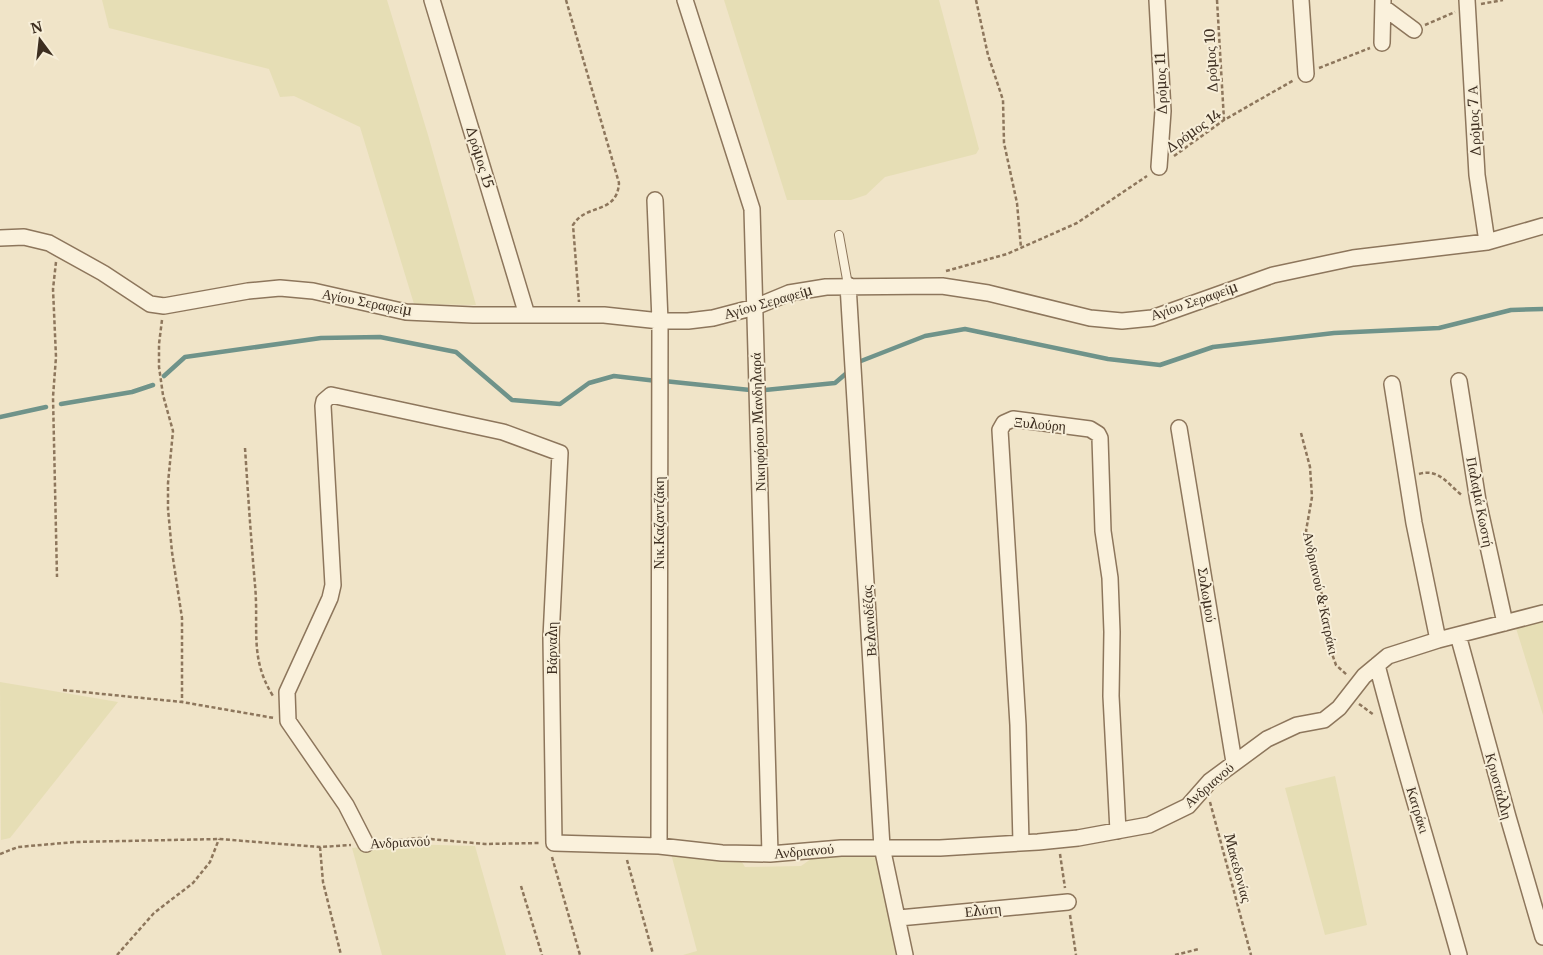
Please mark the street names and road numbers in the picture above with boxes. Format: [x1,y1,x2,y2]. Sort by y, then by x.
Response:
street label: Δρόμος 10 [1200,28,1222,94]
street label: Δρόμος 11 [1151,52,1171,116]
street label: Δρόμος 7 Α [1463,84,1485,157]
street label: Δρόμος 14 [1161,105,1225,157]
street label: Δρόμος 15 [462,123,498,191]
street label: Αγίου Σεραφείμ [1148,278,1240,324]
street label: Αγίου Σεραφείμ [722,281,815,323]
street label: Αγίου Σεραφείμ [321,284,414,320]
street label: Νικηφόρου Μανδηλαρά [747,352,769,492]
street label: Ξυλούρη [1013,413,1067,435]
street label: Παλαμά Κωστή [1462,455,1498,549]
street label: Νικ.Καζαντζάκη [650,476,668,570]
street label: Ανδριανού & Κατράκι [1299,530,1343,656]
street label: Σολωμού [1194,566,1220,624]
street label: Βελανιδέζας [857,584,880,657]
street label: Βάρναλη [543,622,561,674]
street label: Κρυστάλλη [1481,751,1517,821]
street label: Ανδριανού [1180,758,1238,812]
street label: Κατράκι [1402,785,1434,836]
street label: Ανδριανού [369,831,431,853]
street label: Μακεδονίας [1220,832,1256,905]
street label: Ανδριανού [773,839,835,863]
street label: Ελύτη [964,899,1002,921]

